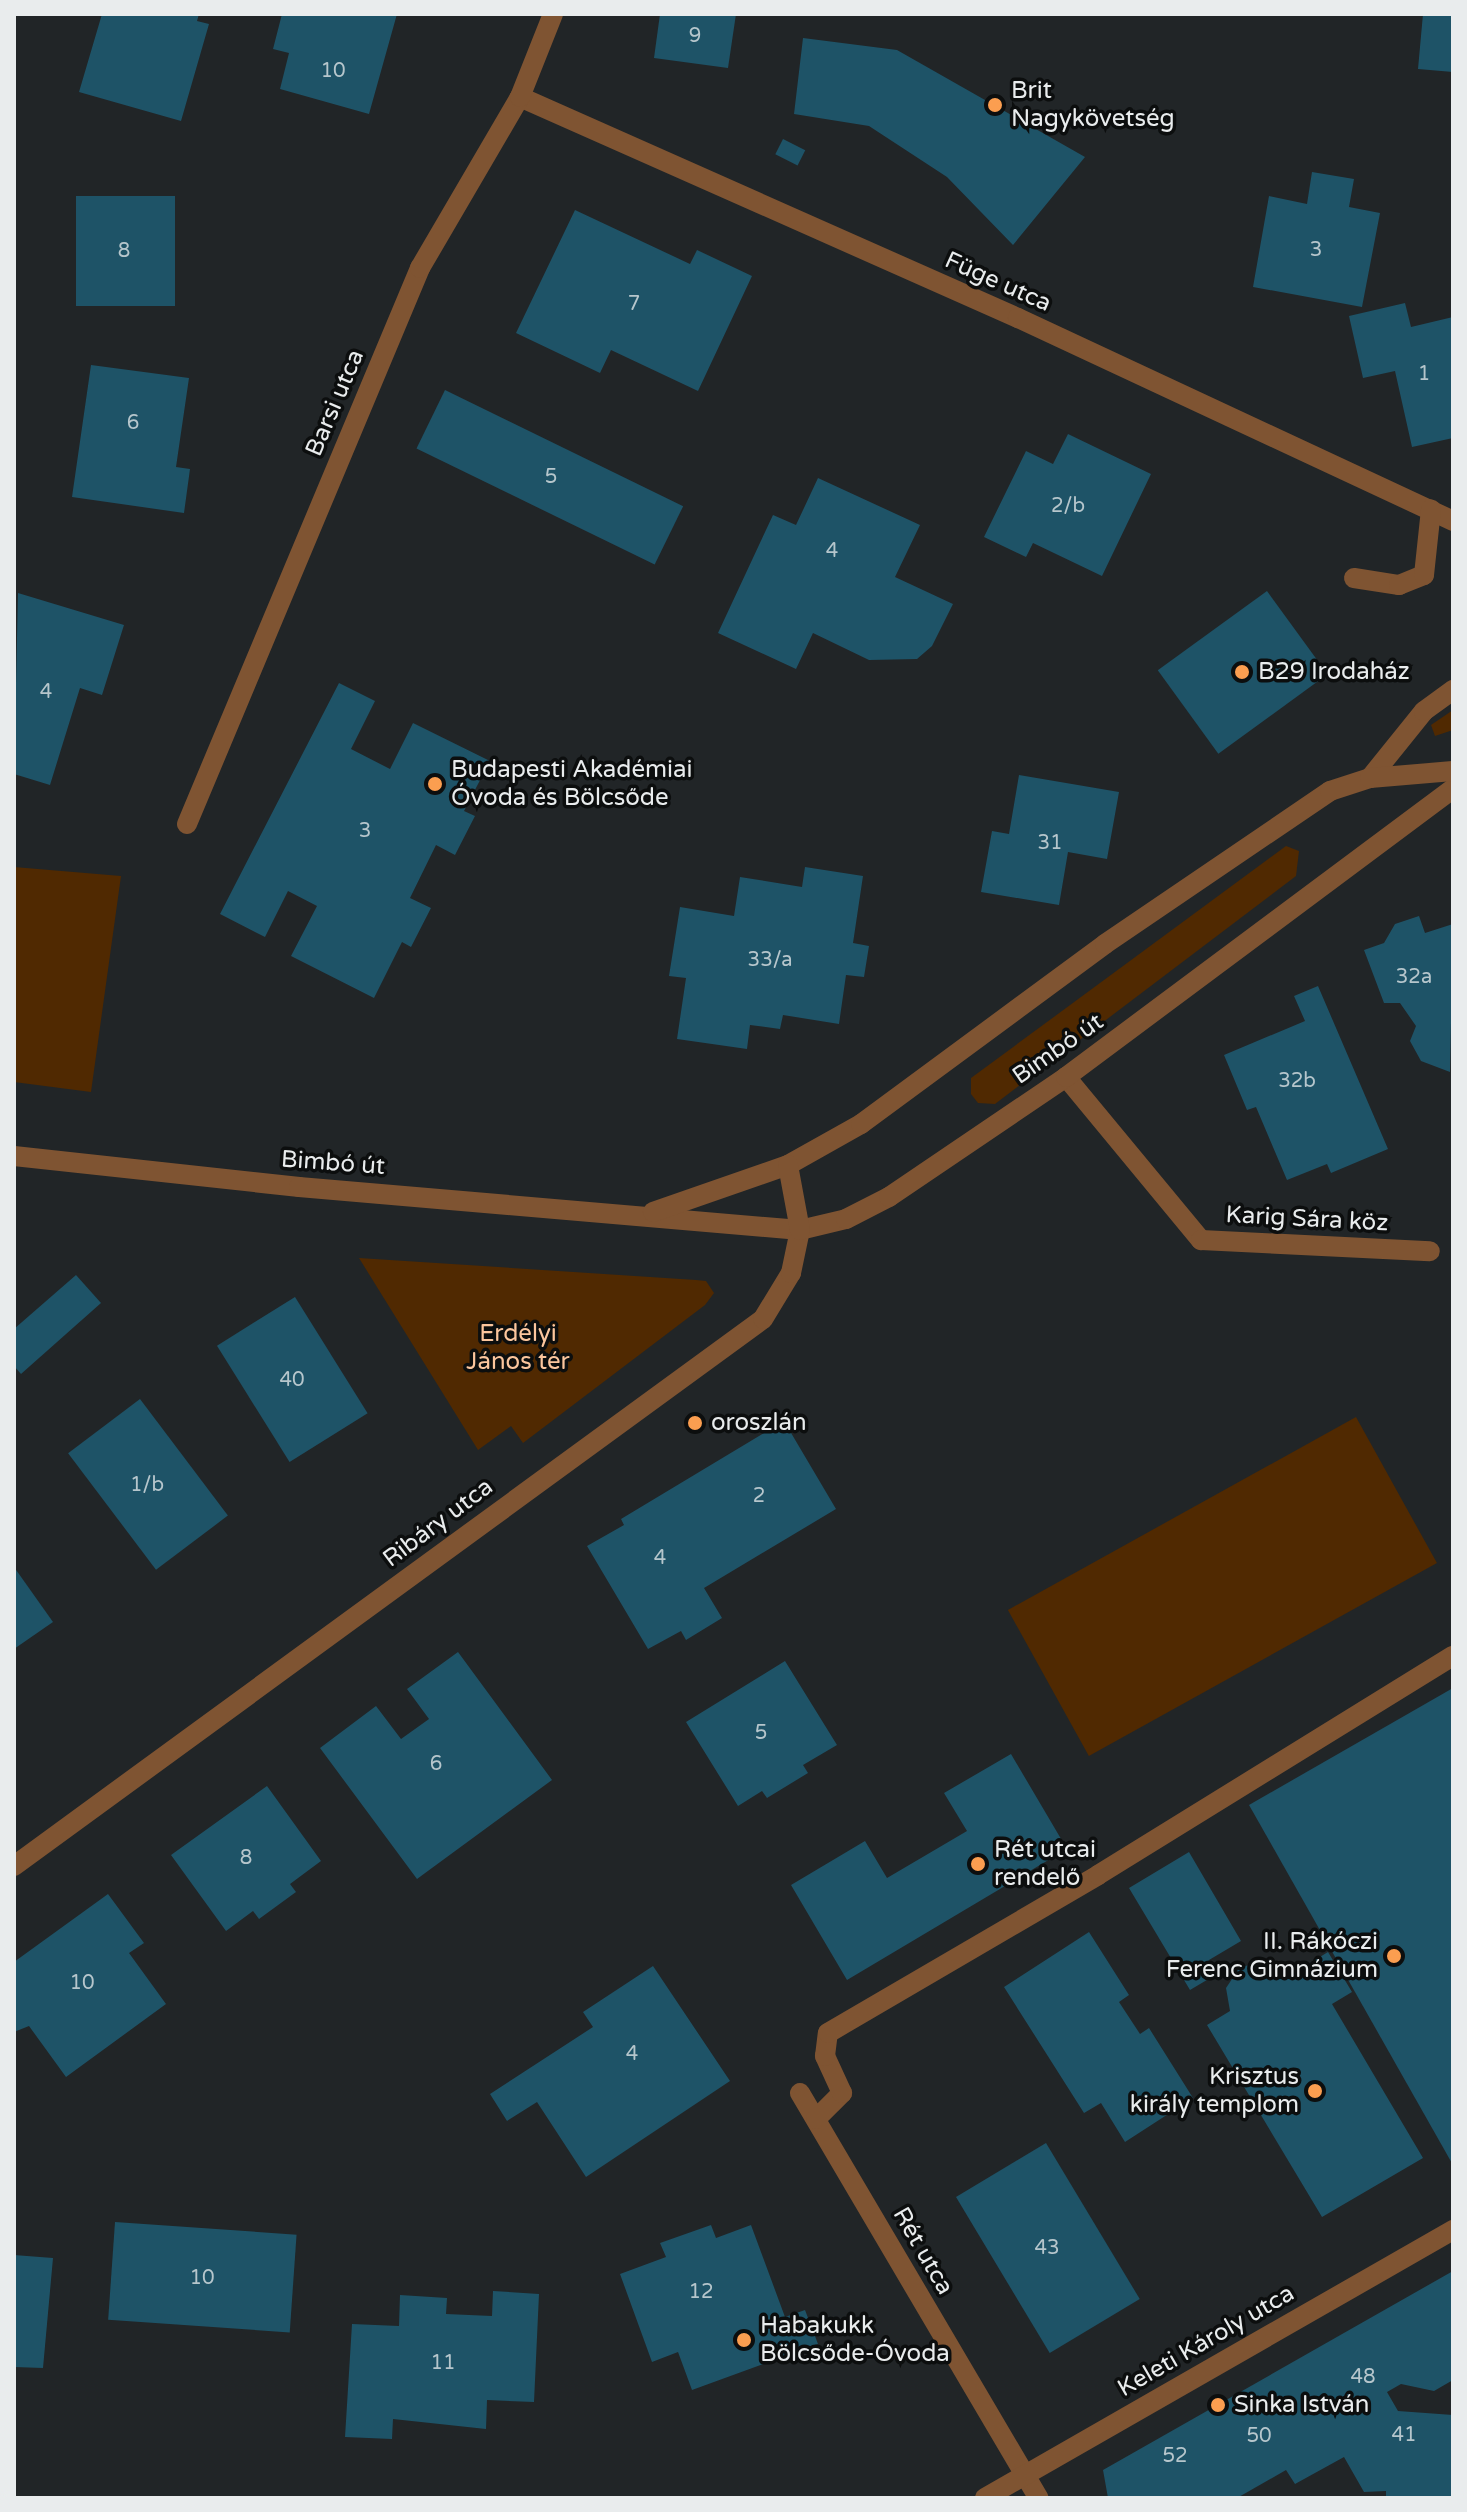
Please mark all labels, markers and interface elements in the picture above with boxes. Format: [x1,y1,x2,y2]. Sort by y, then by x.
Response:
house number: 9 [689,24,701,48]
house number: 10 [320,59,346,83]
place label: Brit Nagykövetség [1011,77,1175,133]
marker: Brit Nagykövetség [986,96,1004,114]
house number: 3 [1310,238,1322,262]
house number: 8 [118,239,130,263]
street label: Füge utca [940,246,1056,318]
house number: 7 [628,292,640,316]
street label: Barsi utca [300,345,370,461]
house number: 1 [1418,362,1430,386]
house number: 6 [127,411,139,435]
house number: 5 [545,465,557,489]
house number: 2/b [1051,494,1085,518]
house number: 4 [826,539,838,563]
place label: B29 Irodaház [1258,658,1410,686]
marker: B29 Irodaház [1233,663,1251,681]
house number: 4 [40,680,52,704]
place label: Budapesti Akadémiai Óvoda és Bölcsőde [451,756,693,812]
marker: Budapesti Akadémiai Óvoda és Bölcsőde [426,775,444,793]
house number: 3 [359,819,371,843]
house number: 31 [1037,831,1063,855]
house number: 33/a [748,948,792,972]
house number: 32a [1396,965,1432,989]
street label: Bimbó út [1007,1007,1109,1091]
house number: 32b [1278,1069,1316,1093]
street label: Bimbó út [280,1145,386,1181]
street label: Karig Sára köz [1225,1200,1389,1238]
park label: Erdélyi János tér [466,1320,570,1376]
house number: 40 [279,1368,305,1392]
place label: oroszlán [711,1409,807,1437]
marker: oroszlán [686,1414,704,1432]
street label: Ribáry utca [377,1472,499,1574]
house number: 1/b [130,1473,164,1497]
house number: 2 [753,1484,765,1508]
house number: 4 [654,1546,666,1570]
house number: 5 [755,1721,767,1745]
house number: 6 [430,1752,442,1776]
place label: Rét utcai rendelő [994,1836,1096,1892]
house number: 8 [240,1846,252,1870]
marker: Rét utcai rendelő [969,1855,987,1873]
place label: II. Rákóczi Ferenc Gimnázium [1166,1928,1378,1984]
marker: II. Rákóczi Ferenc Gimnázium [1385,1947,1403,1965]
house number: 10 [69,1971,95,1995]
house number: 4 [626,2042,638,2066]
place label: Krisztus király templom [1130,2063,1299,2119]
marker: Krisztus király templom [1306,2082,1324,2100]
street label: Rét utca [887,2202,959,2300]
house number: 43 [1034,2236,1060,2260]
house number: 10 [189,2266,215,2290]
street label: Keleti Károly utca [1113,2279,1299,2403]
house number: 12 [688,2280,714,2304]
place label: Habakukk Bölcsőde-Óvoda [760,2312,950,2368]
marker: Habakukk Bölcsőde-Óvoda [735,2331,753,2349]
house number: 11 [430,2351,456,2375]
house number: 48 [1350,2365,1376,2389]
place label: Sinka István [1234,2391,1369,2419]
marker: Sinka István [1209,2396,1227,2414]
house number: 41 [1391,2423,1417,2447]
house number: 50 [1246,2424,1272,2448]
house number: 52 [1162,2444,1188,2468]

